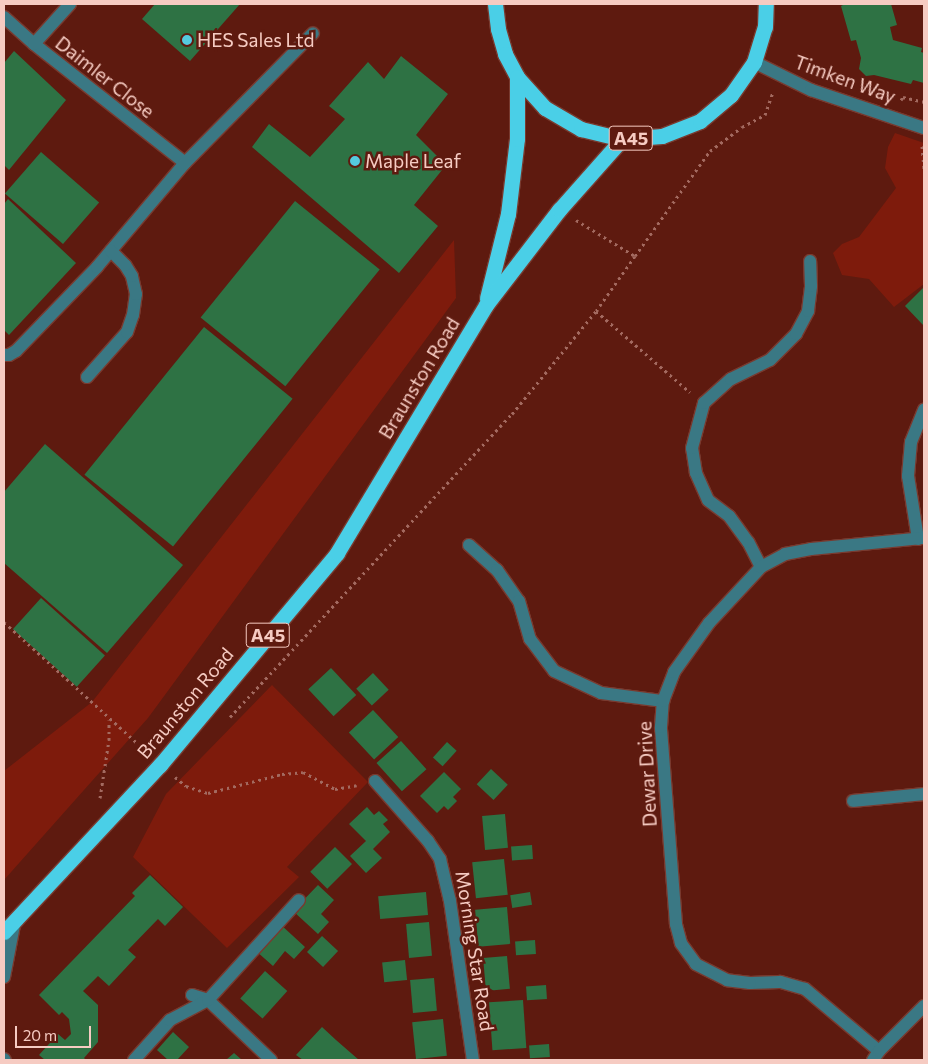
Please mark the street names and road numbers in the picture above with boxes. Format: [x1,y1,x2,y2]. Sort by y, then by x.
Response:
street label: Daimler Close [51,31,159,123]
street label: Timken Way [791,50,899,108]
road number: A45 [608,122,654,154]
street label: Braunston Road [374,313,464,443]
road number: A45 [246,620,290,650]
street label: Braunston Road [132,643,238,763]
street label: Dewar Drive [633,721,661,827]
street label: Morning Star Road [451,869,499,1033]

